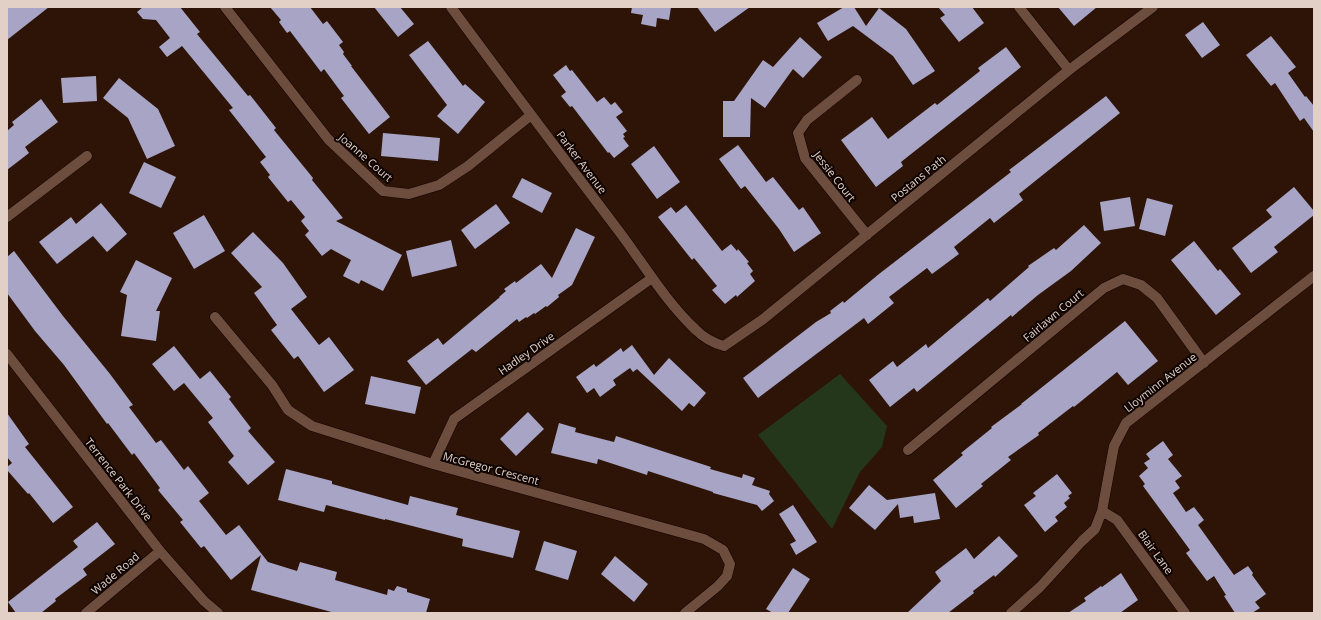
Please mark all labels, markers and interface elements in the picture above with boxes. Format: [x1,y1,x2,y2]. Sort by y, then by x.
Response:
street label: Parker Avenue [553,128,611,196]
street label: Joanne Court [335,129,396,185]
street label: Jessie Court [810,147,859,204]
street label: Postans Path [887,151,949,205]
street label: Fairlawn Court [1020,285,1087,345]
street label: Hadley Drive [495,328,557,378]
street label: Lloyminn Avenue [1121,349,1199,415]
street label: Terrence Park Drive [82,434,156,524]
street label: McGregor Crescent [441,448,541,488]
street label: Blair Lane [1135,527,1177,577]
street label: Wade Road [88,549,142,597]

